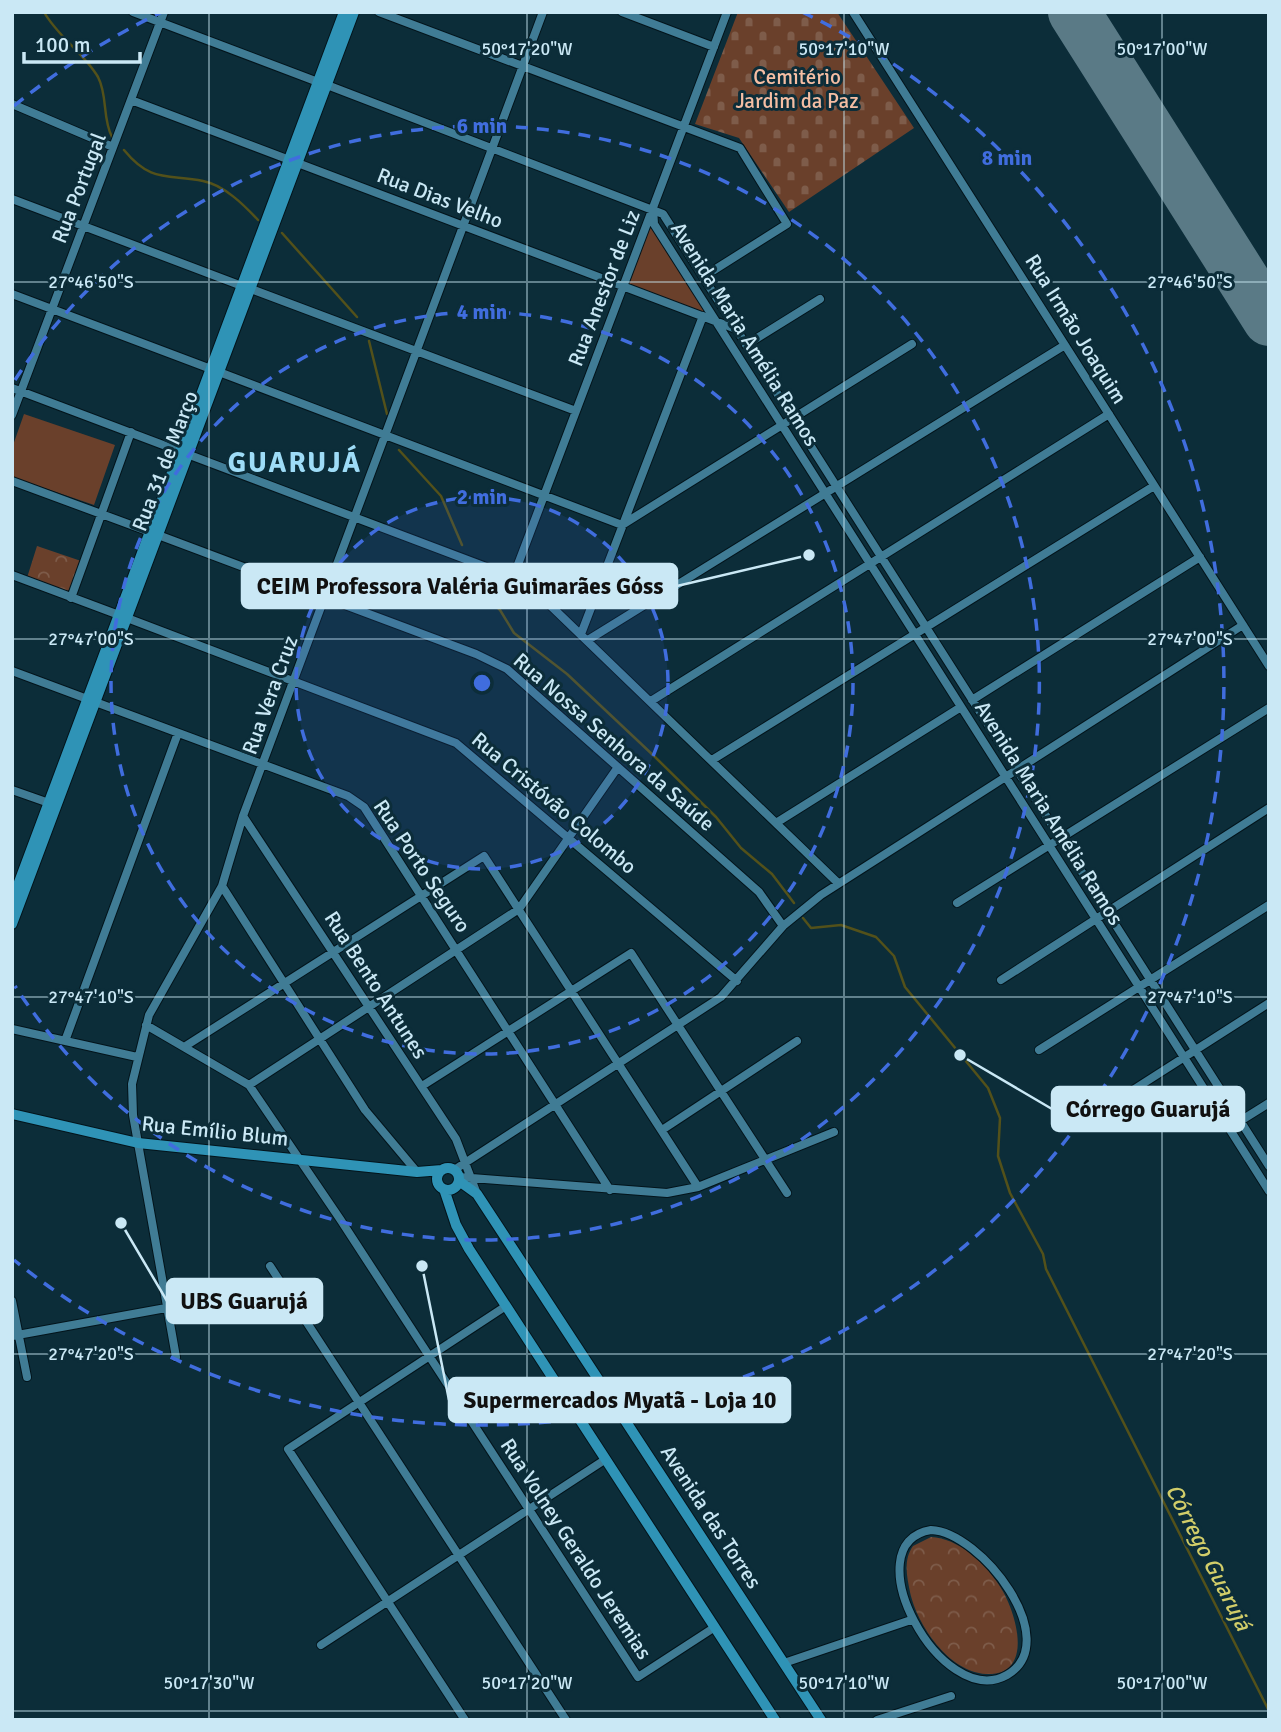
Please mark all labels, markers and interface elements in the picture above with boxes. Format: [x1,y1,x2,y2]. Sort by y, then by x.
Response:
scale bar [24,21,140,65]
text: 100 m [35,32,90,58]
text: 50°17'20"W [482,38,572,60]
text: 50°17'10"W [799,38,889,60]
text: 50°17'00"W [1117,38,1207,60]
park label: Cemitério Jardim da Paz [735,64,859,114]
text: 6 min [457,113,507,139]
street label: Rua Portugal [46,129,112,247]
text: 8 min [982,145,1032,171]
street label: Rua Dias Velho [373,162,507,234]
street label: Rua Anestor de Liz [562,206,646,370]
street label: Avenida Maria Amélia Ramos [665,217,825,451]
street label: Rua Irmão Joaquim [1020,249,1132,409]
text: 27°46'50"S [48,271,134,293]
text: 27°46'50"S [1147,271,1233,293]
text: 4 min [457,299,507,325]
street label: Rua 31 de Março [126,387,204,535]
district label: GUARUJÁ [228,444,362,480]
text: 2 min [457,484,507,510]
callout: CEIM Professora Valéria Guimarães Góss [242,564,677,608]
text: CEIM Professora Valéria Guimarães Góss [257,572,663,601]
text: 27°47'00"S [48,628,134,650]
text: 27°47'00"S [1147,628,1233,650]
street label: Rua Vera Cruz [236,632,304,758]
street label: Rua Nossa Senhora da Saúde [508,647,720,837]
centre of rings [470,671,494,695]
street label: Avenida Maria Amélia Ramos [969,696,1129,930]
street label: Rua Cristóvão Colombo [466,726,642,880]
street label: Rua Porto Seguro [368,794,476,938]
street label: Rua Bento Antunes [319,906,433,1064]
text: 27°47'10"S [48,986,134,1008]
text: 27°47'10"S [1147,986,1233,1008]
callout: Córrego Guarujá [1052,1087,1244,1131]
text: Córrego Guarujá [1066,1095,1231,1124]
street label: Rua Emílio Blum [140,1110,290,1152]
callout: UBS Guarujá [167,1279,322,1323]
text: UBS Guarujá [180,1287,308,1316]
text: 27°47'20"S [48,1343,134,1365]
text: 27°47'20"S [1147,1343,1233,1365]
callout: Supermercados Myatã - Loja 10 [449,1378,790,1422]
text: Supermercados Myatã - Loja 10 [463,1386,777,1415]
street label: Rua Volney Geraldo Jeremias [495,1434,657,1664]
street label: Avenida das Torres [655,1440,767,1594]
water label: Córrego Guarujá [1159,1479,1259,1637]
text: 50°17'30"W [164,1672,254,1694]
text: 50°17'20"W [482,1672,572,1694]
text: 50°17'10"W [799,1672,889,1694]
text: 50°17'00"W [1117,1672,1207,1694]

